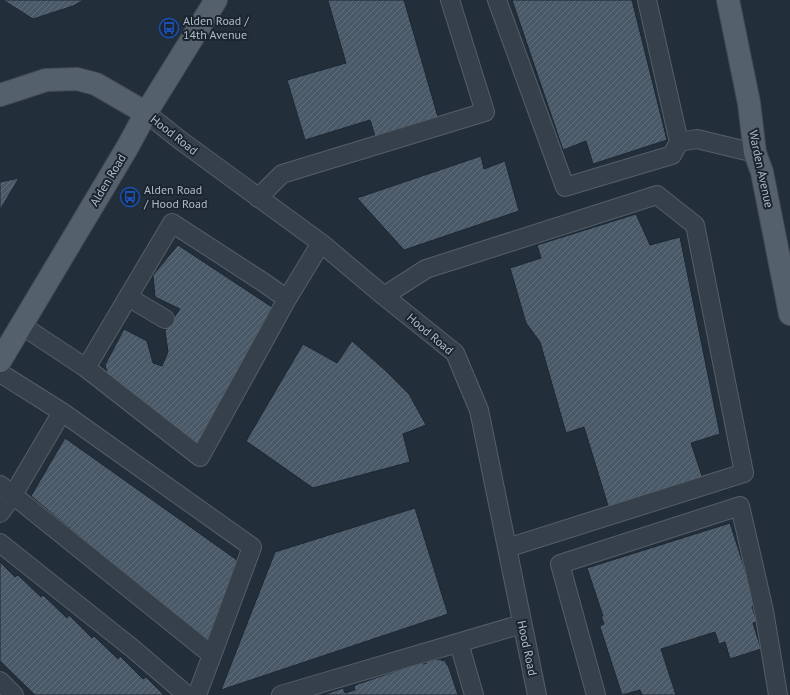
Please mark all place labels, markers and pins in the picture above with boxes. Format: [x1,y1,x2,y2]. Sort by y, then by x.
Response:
place label: Alden Road / 14th Avenue [183,13,249,42]
bus stop icon: Alden Road / 14th Avenue [158,17,180,39]
place label: Alden Road / Hood Road [143,182,207,211]
bus stop icon: Alden Road / Hood Road [119,186,141,208]

